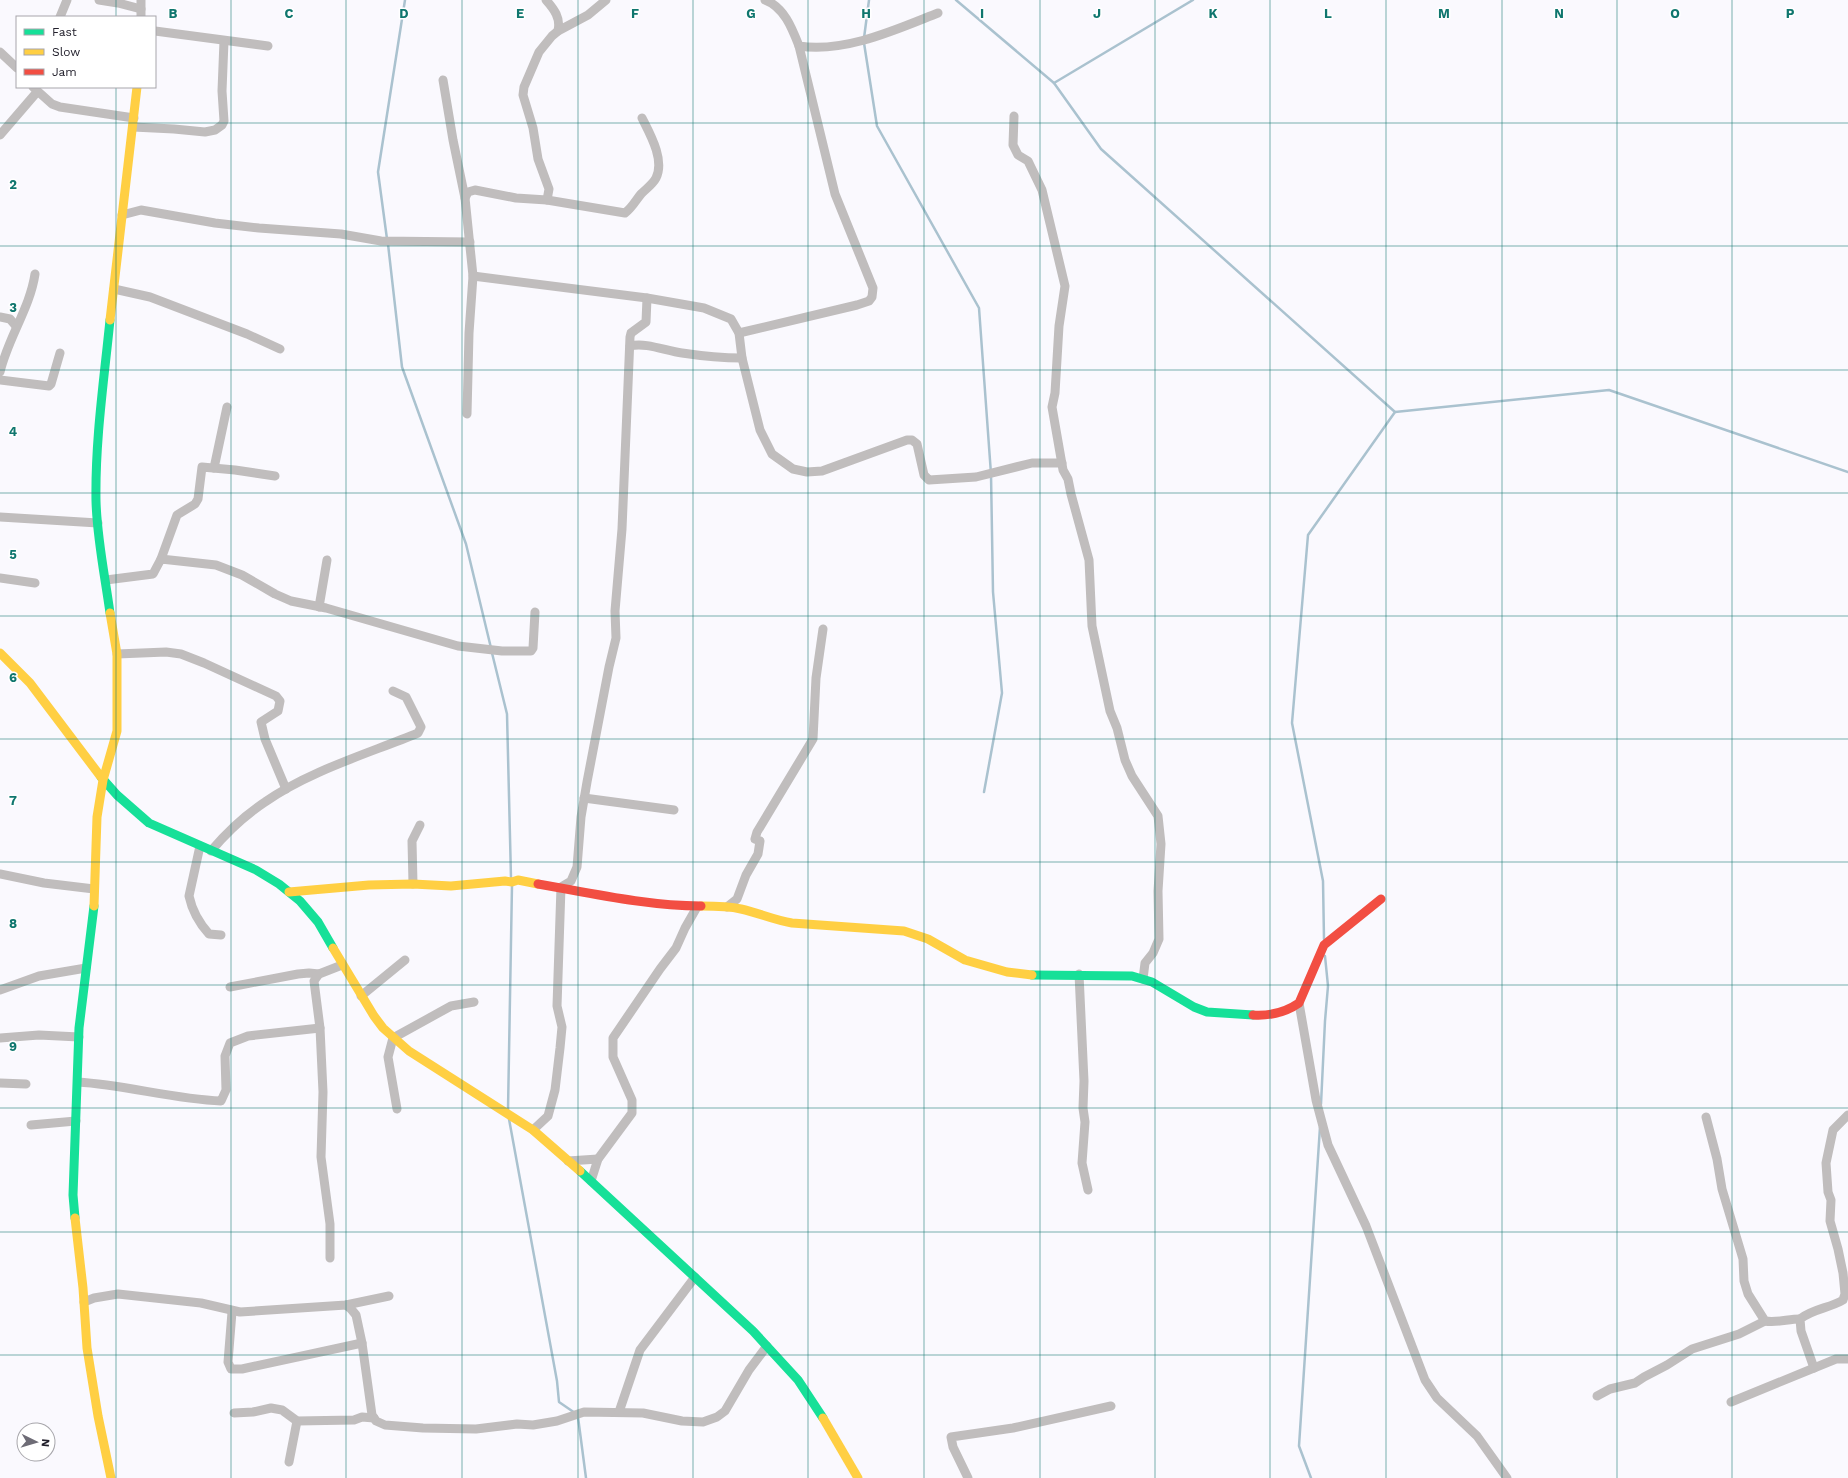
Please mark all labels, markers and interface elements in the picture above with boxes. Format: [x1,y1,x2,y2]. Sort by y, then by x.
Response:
text: B [169,6,178,21]
text: C [285,6,294,21]
text: D [399,6,409,21]
text: E [516,6,524,21]
text: F [631,6,639,21]
text: G [746,6,756,21]
text: H [861,6,871,21]
text: I [980,6,984,21]
text: J [1093,6,1101,21]
text: K [1208,6,1218,21]
text: L [1324,6,1332,21]
text: M [1438,6,1450,21]
text: N [1554,6,1564,21]
text: O [1670,6,1680,21]
text: P [1786,6,1795,21]
legend [16,16,156,88]
text: Fast [52,25,77,39]
text: Slow [52,45,80,59]
text: Jam [52,65,77,79]
text: 2 [9,177,17,192]
text: 3 [9,300,17,315]
text: 4 [9,424,18,439]
text: 5 [9,547,17,562]
text: 6 [9,670,17,685]
text: 7 [9,793,17,808]
text: 8 [9,916,17,931]
text: 9 [9,1039,17,1054]
north arrow [16,1422,56,1462]
text: N [39,1438,52,1447]

